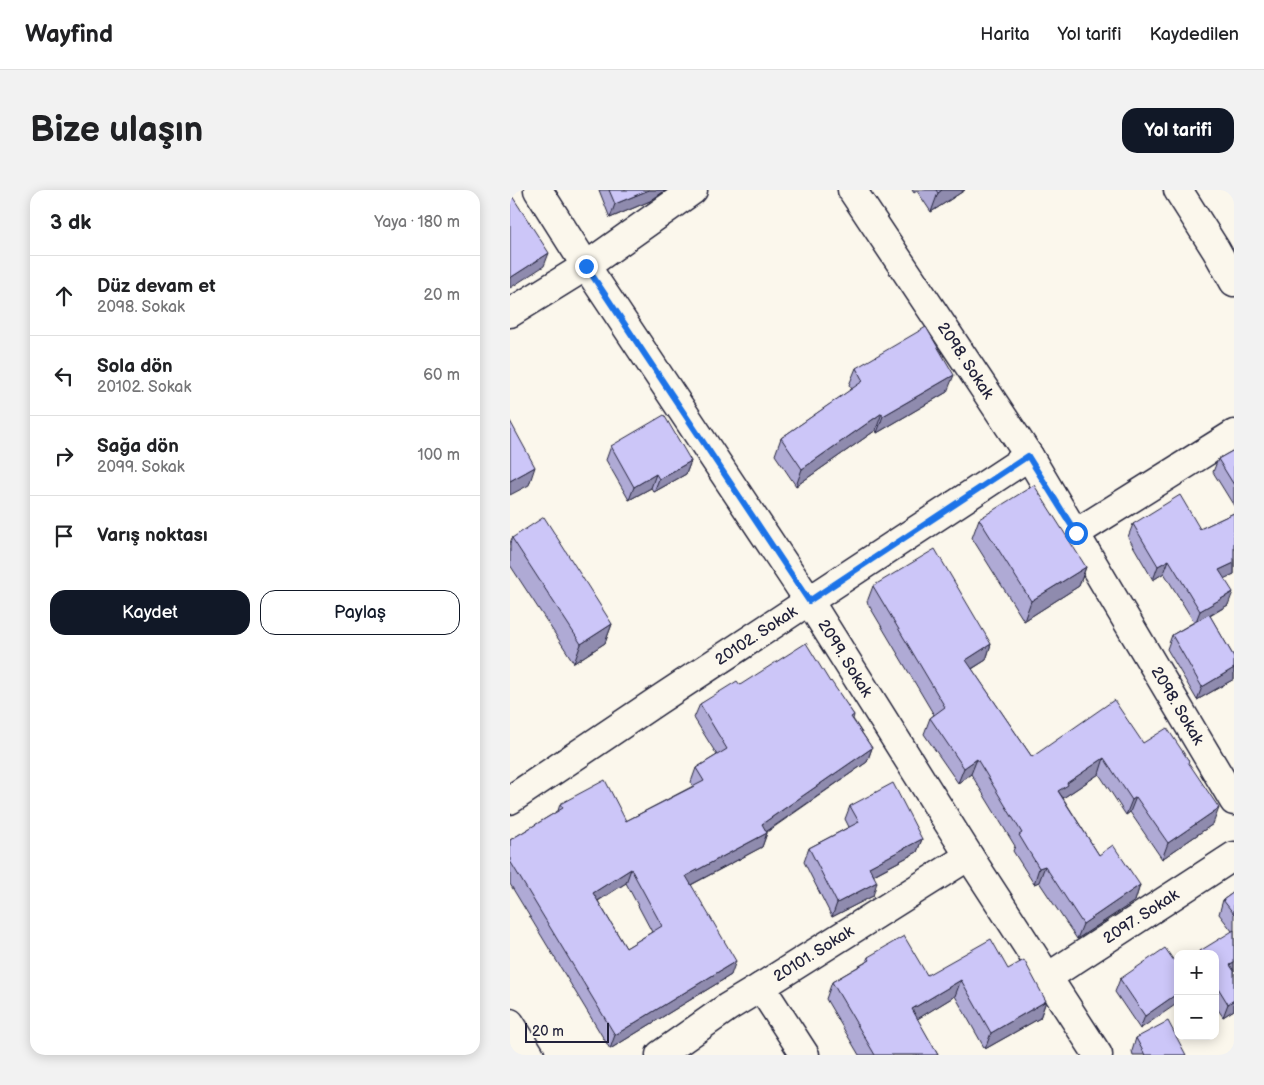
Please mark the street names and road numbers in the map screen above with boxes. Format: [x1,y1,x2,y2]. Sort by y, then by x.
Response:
street label: 2098. Sokak [933,319,998,403]
street label: 20102. Sokak [712,602,801,670]
street label: 2099. Sokak [814,616,876,701]
street label: 2098. Sokak [1147,663,1208,748]
street label: 2097. Sokak [1100,885,1183,948]
street label: 20101. Sokak [770,921,857,986]

